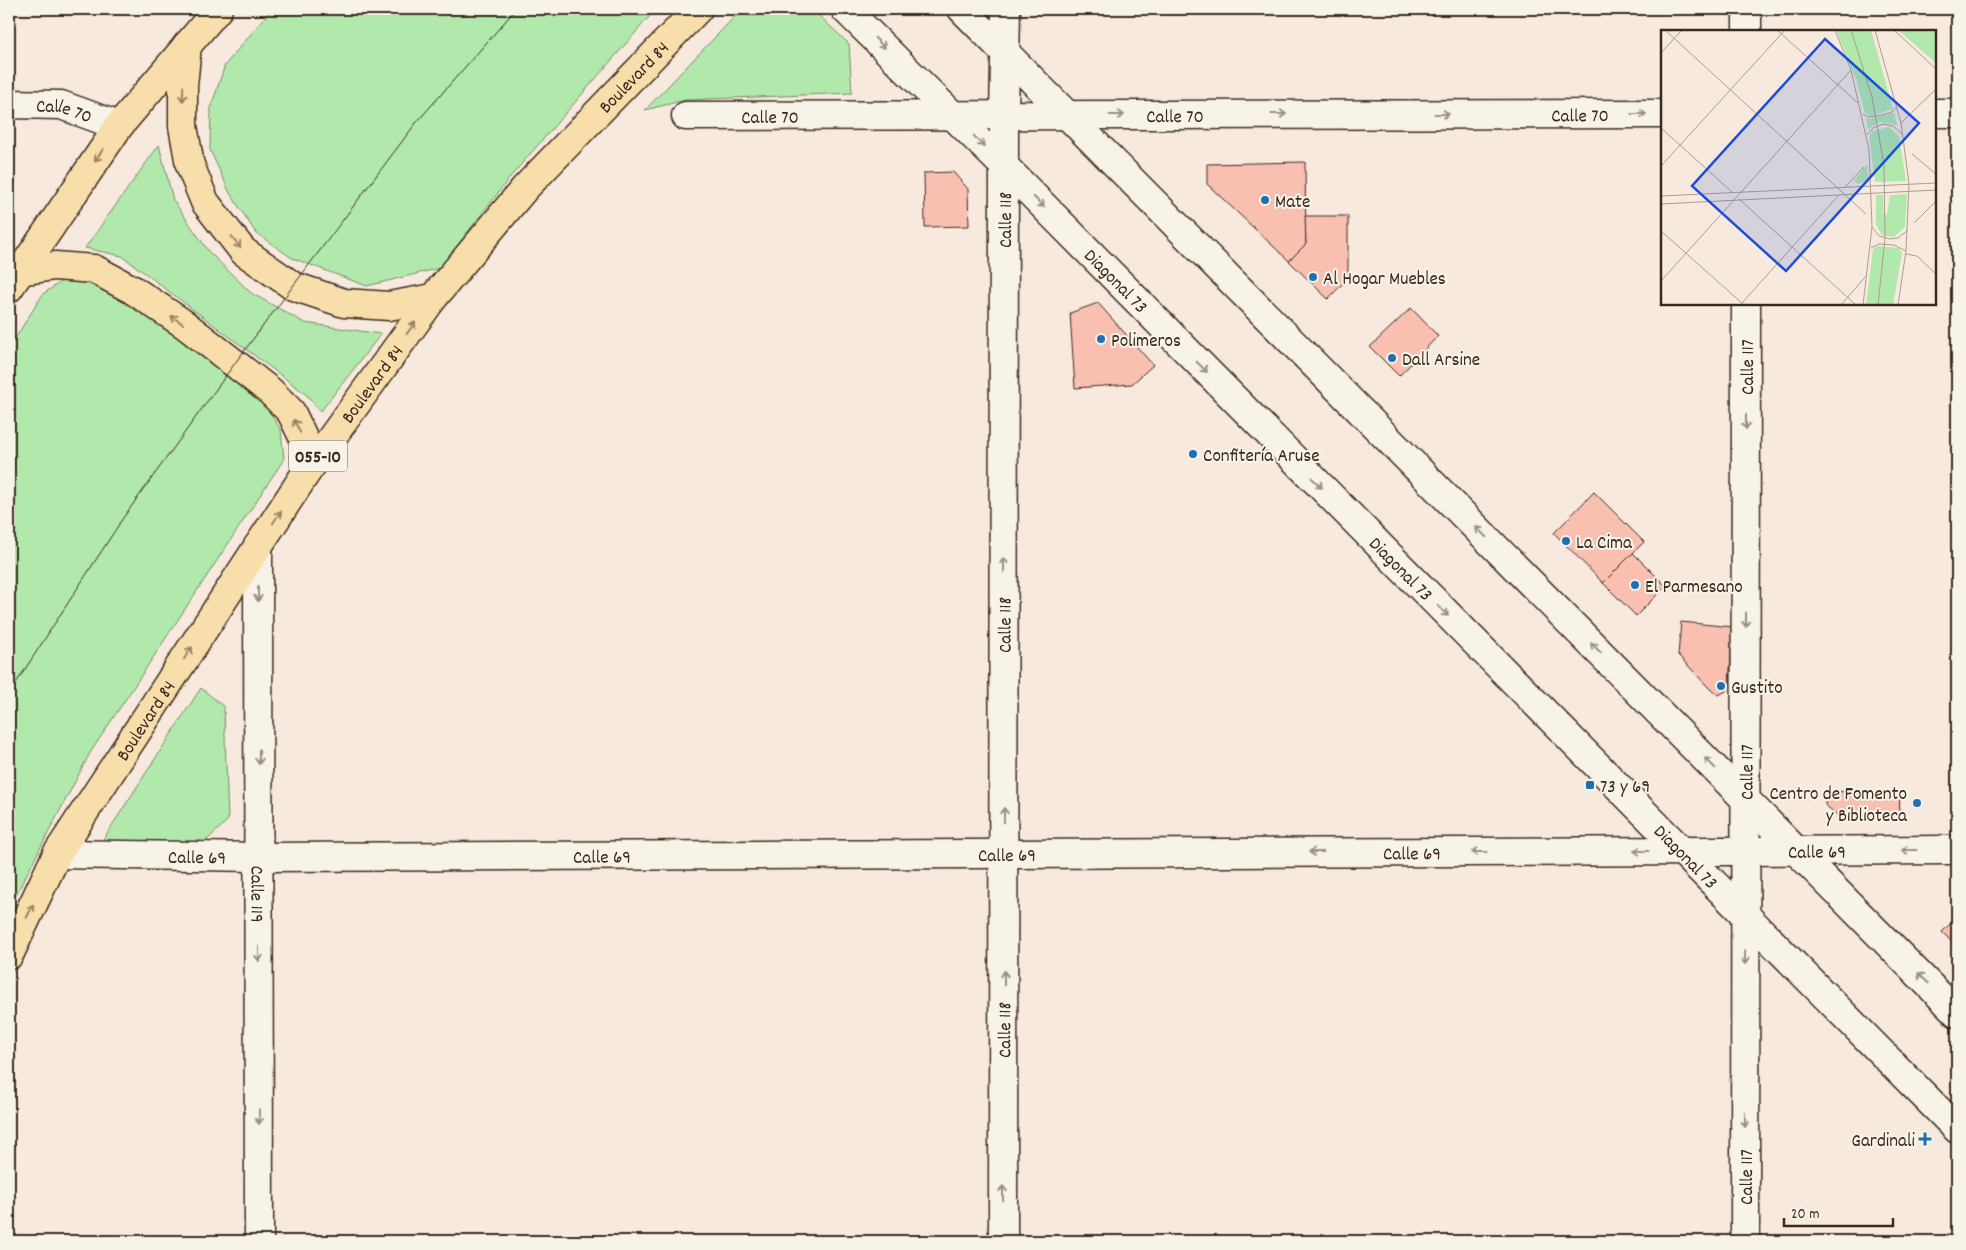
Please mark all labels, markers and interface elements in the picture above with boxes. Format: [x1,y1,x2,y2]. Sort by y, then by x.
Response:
inset map [1661,30,1936,305]
street label: Boulevard 84 [594,36,677,121]
one-way arrow [874,37,886,49]
one-way arrow [178,86,188,102]
street label: Calle 70 [36,95,95,132]
street label: Calle 70 [1551,104,1609,131]
street label: Calle 70 [1146,105,1204,132]
street label: Calle 70 [741,106,799,133]
one-way arrow [1271,109,1287,119]
one-way arrow [1434,109,1450,119]
one-way arrow [1631,109,1647,119]
one-way arrow [1108,110,1125,120]
one-way arrow [973,135,985,148]
one-way arrow [94,148,104,162]
place label: Mate [1275,190,1310,217]
street label: Calle 118 [994,192,1021,248]
marker: Mate [1259,194,1271,206]
one-way arrow [1033,196,1045,208]
one-way arrow [231,235,241,249]
street label: Diagonal 73 [1076,244,1153,321]
place label: Al Hogar Muebles [1323,267,1446,294]
marker: Al Hogar Muebles [1307,271,1319,283]
one-way arrow [170,315,184,325]
one-way arrow [406,322,417,335]
place label: Polimeros [1111,329,1181,356]
marker: Polimeros [1095,333,1107,345]
street label: Calle 117 [1736,339,1763,395]
street label: Boulevard 84 [336,340,412,430]
place label: Dall Arsine [1402,348,1480,375]
marker: Dall Arsine [1386,352,1398,364]
one-way arrow [1196,361,1209,373]
one-way arrow [1741,414,1751,430]
one-way arrow [292,419,302,434]
road number: 055-10 [289,441,347,472]
place label: Confitería Aruse [1203,444,1320,471]
marker: Confitería Aruse [1187,448,1199,460]
one-way arrow [1311,477,1323,489]
one-way arrow [272,511,282,525]
one-way arrow [1475,526,1488,538]
place label: La Cima [1576,531,1633,558]
street label: Diagonal 73 [1361,532,1438,609]
marker: La Cima [1560,535,1572,547]
one-way arrow [999,557,1009,574]
place label: El Parmesano [1645,575,1743,602]
marker: El Parmesano [1629,579,1641,591]
one-way arrow [253,586,263,602]
street label: Calle 118 [994,597,1021,653]
one-way arrow [1437,605,1449,617]
one-way arrow [1741,612,1751,628]
one-way arrow [1590,641,1602,654]
one-way arrow [183,647,193,661]
street label: Boulevard 84 [111,676,184,767]
place label: Gustito [1731,676,1783,703]
marker: Gustito [1715,680,1727,692]
street label: Calle 117 [1735,744,1763,800]
one-way arrow [254,748,264,765]
one-way arrow [1704,757,1716,769]
place label: 73 y 69 [1600,775,1650,802]
marker: 73 y 69 [1584,779,1596,791]
place label: Centro de Fomento y Biblioteca [1769,782,1908,831]
marker: Centro de Fomento y Biblioteca [1911,797,1923,809]
one-way arrow [999,807,1009,824]
street label: Diagonal 73 [1646,820,1722,897]
street label: Calle 69 [1788,840,1846,868]
street label: Calle 69 [1383,842,1441,869]
street label: Calle 69 [978,844,1036,871]
street label: Calle 69 [573,845,631,873]
one-way arrow [1901,845,1917,855]
street label: Calle 69 [168,846,226,874]
one-way arrow [1633,846,1650,856]
one-way arrow [1471,847,1487,857]
one-way arrow [1308,848,1324,857]
street label: Calle 119 [241,865,269,923]
one-way arrow [26,904,35,919]
one-way arrow [254,946,264,962]
one-way arrow [1740,949,1750,965]
one-way arrow [999,970,1009,986]
one-way arrow [1917,972,1929,984]
street label: Calle 118 [993,1002,1020,1058]
one-way arrow [254,1108,264,1125]
one-way arrow [1740,1112,1750,1128]
place label: Gardinali [1851,1129,1916,1156]
marker: Gardinali [1919,1133,1931,1145]
street label: Calle 117 [1735,1149,1762,1205]
one-way arrow [998,1185,1008,1201]
scale bar [1784,1195,1892,1227]
text: 20 m [1791,1204,1819,1226]

